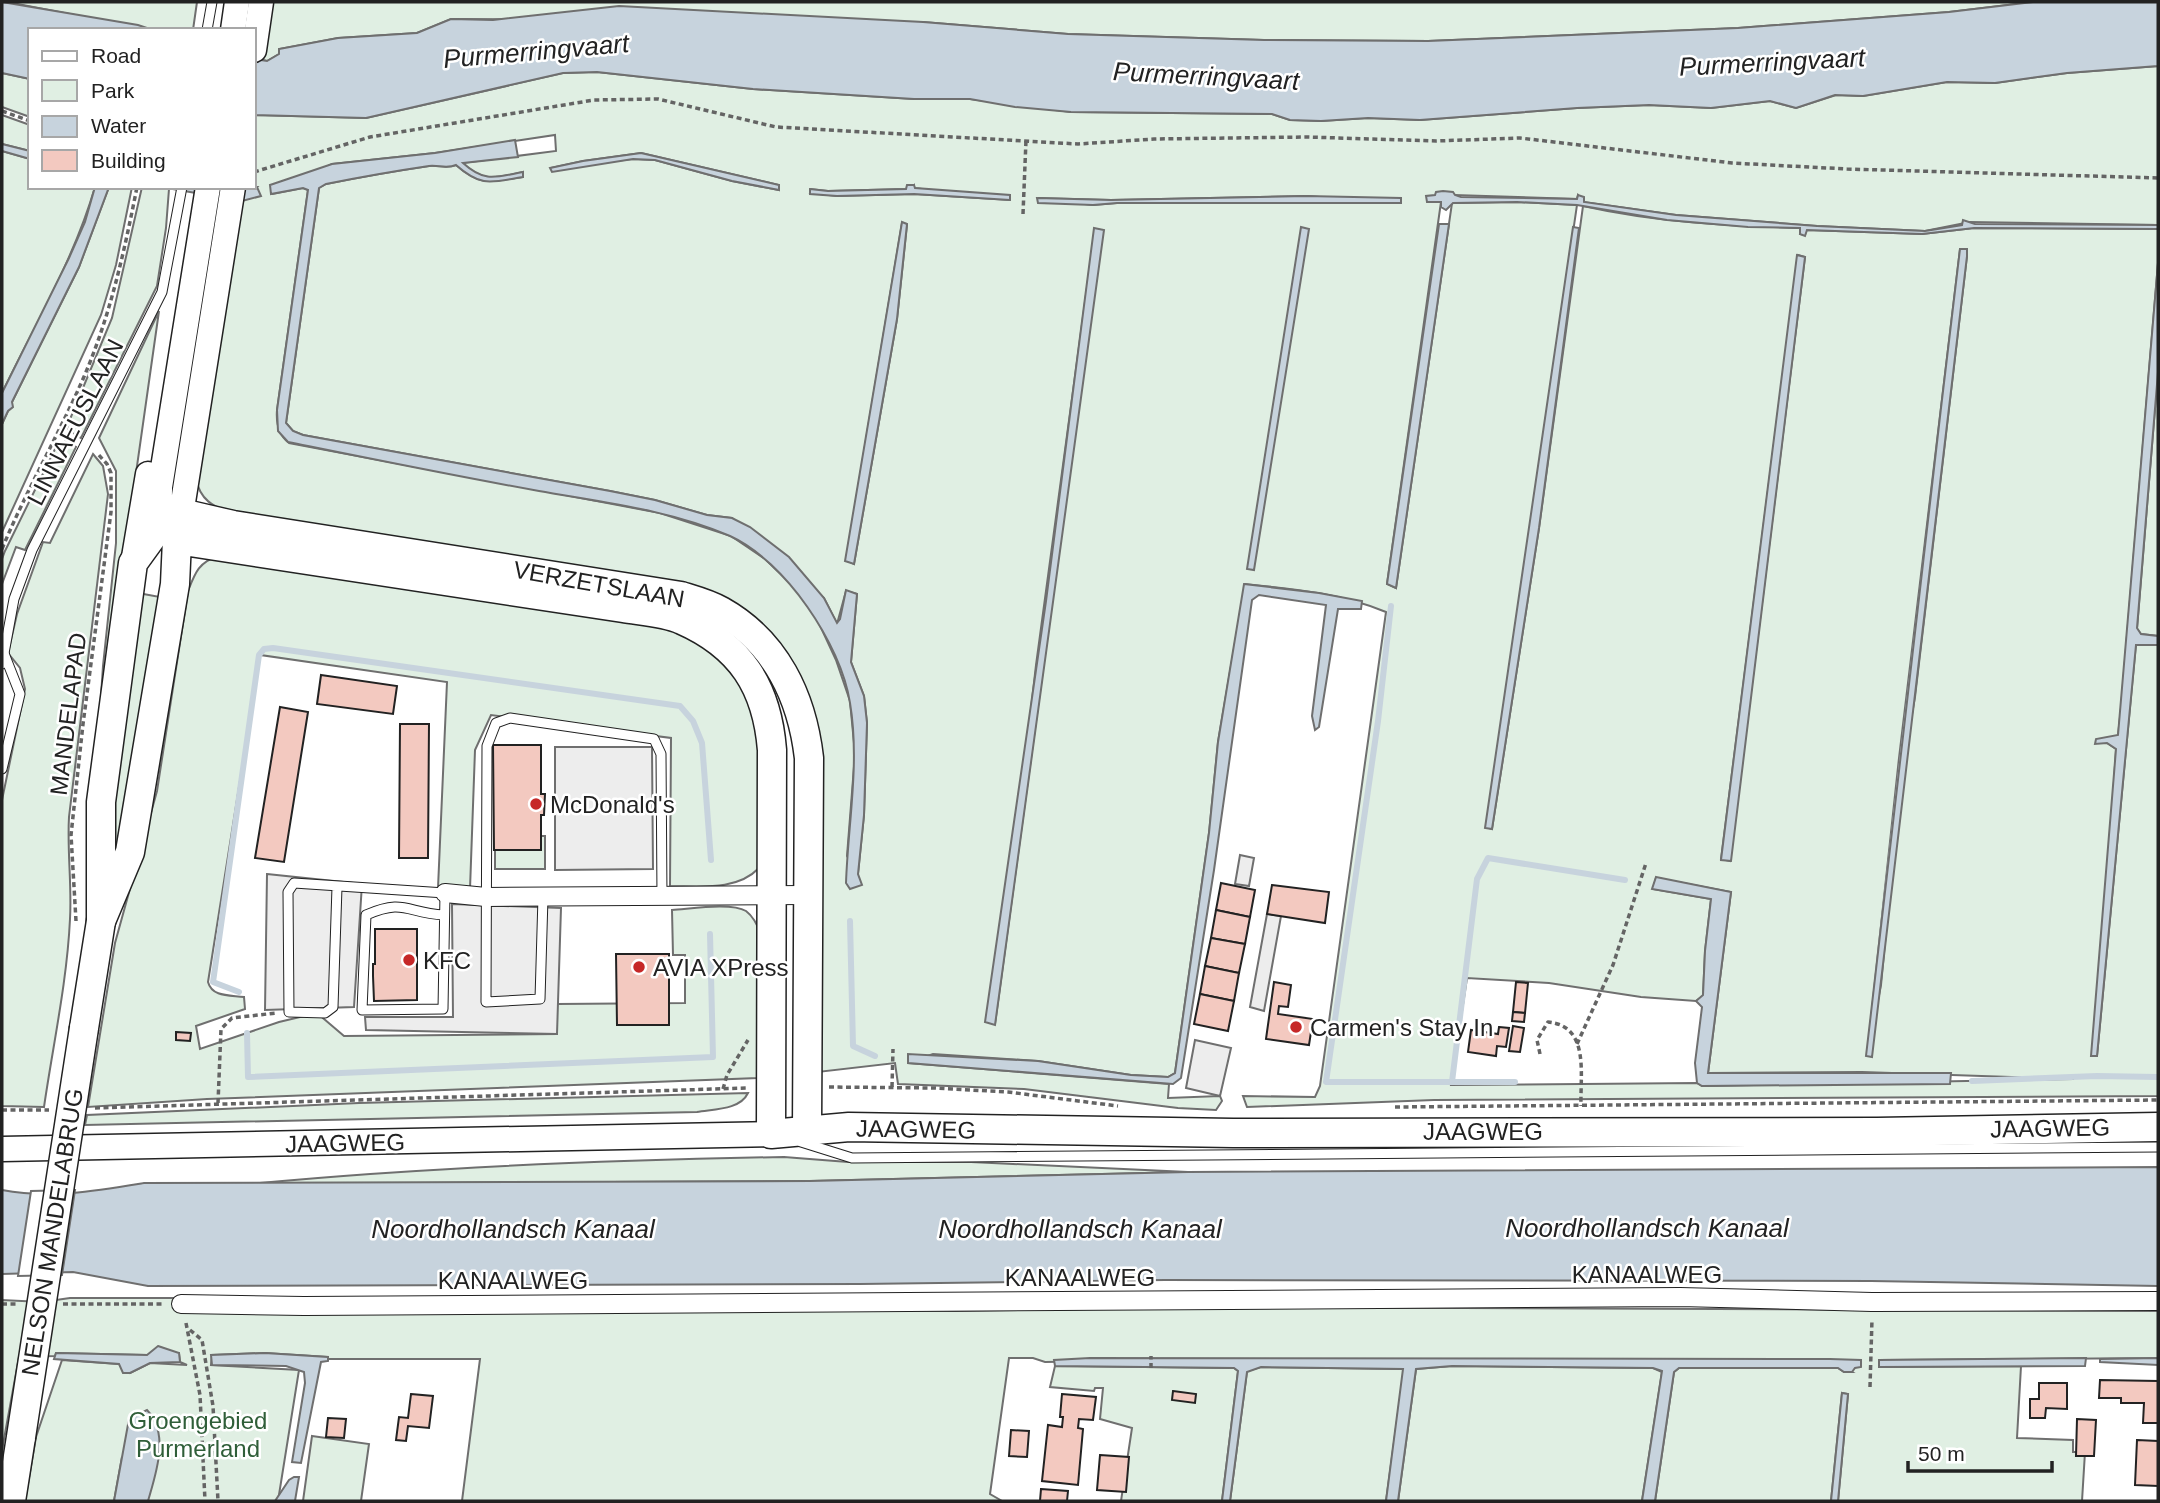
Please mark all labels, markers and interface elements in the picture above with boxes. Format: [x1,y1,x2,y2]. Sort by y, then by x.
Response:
legend [28,28,256,189]
water label: Purmerringvaart [442,28,632,74]
water label: Purmerringvaart [1678,42,1868,82]
text: Road [91,44,141,67]
water label: Purmerringvaart [1112,56,1302,96]
text: Park [91,79,135,102]
text: Water [91,114,146,137]
text: Building [91,149,166,172]
street label: LINNAEUSLAAN [21,334,129,510]
street label: VERZETSLAAN [511,556,687,612]
street label: MANDELAPAD [45,631,91,797]
place label: McDonald's [550,791,675,818]
marker: McDonald's [528,796,544,812]
place label: KFC [423,947,471,974]
marker: KFC [401,952,417,968]
place label: AVIA XPress [653,954,789,981]
marker: AVIA XPress [631,959,647,975]
place label: Carmen's Stay In [1310,1014,1493,1041]
marker: Carmen's Stay In [1288,1019,1304,1035]
street label: NELSON MANDELABRUG [16,1086,88,1378]
street label: JAAGWEG [1990,1113,2110,1143]
street label: JAAGWEG [856,1114,976,1144]
street label: JAAGWEG [1423,1118,1543,1145]
street label: JAAGWEG [285,1128,405,1158]
water label: Noordhollandsch Kanaal [1505,1213,1790,1243]
water label: Noordhollandsch Kanaal [371,1214,656,1244]
water label: Noordhollandsch Kanaal [938,1214,1223,1244]
street label: KANAALWEG [1572,1261,1722,1288]
street label: KANAALWEG [1005,1264,1155,1291]
street label: KANAALWEG [438,1267,588,1294]
park label: Groengebied Purmerland [129,1407,267,1462]
scale bar [1908,1430,2052,1474]
text: 50 m [1918,1442,1965,1465]

